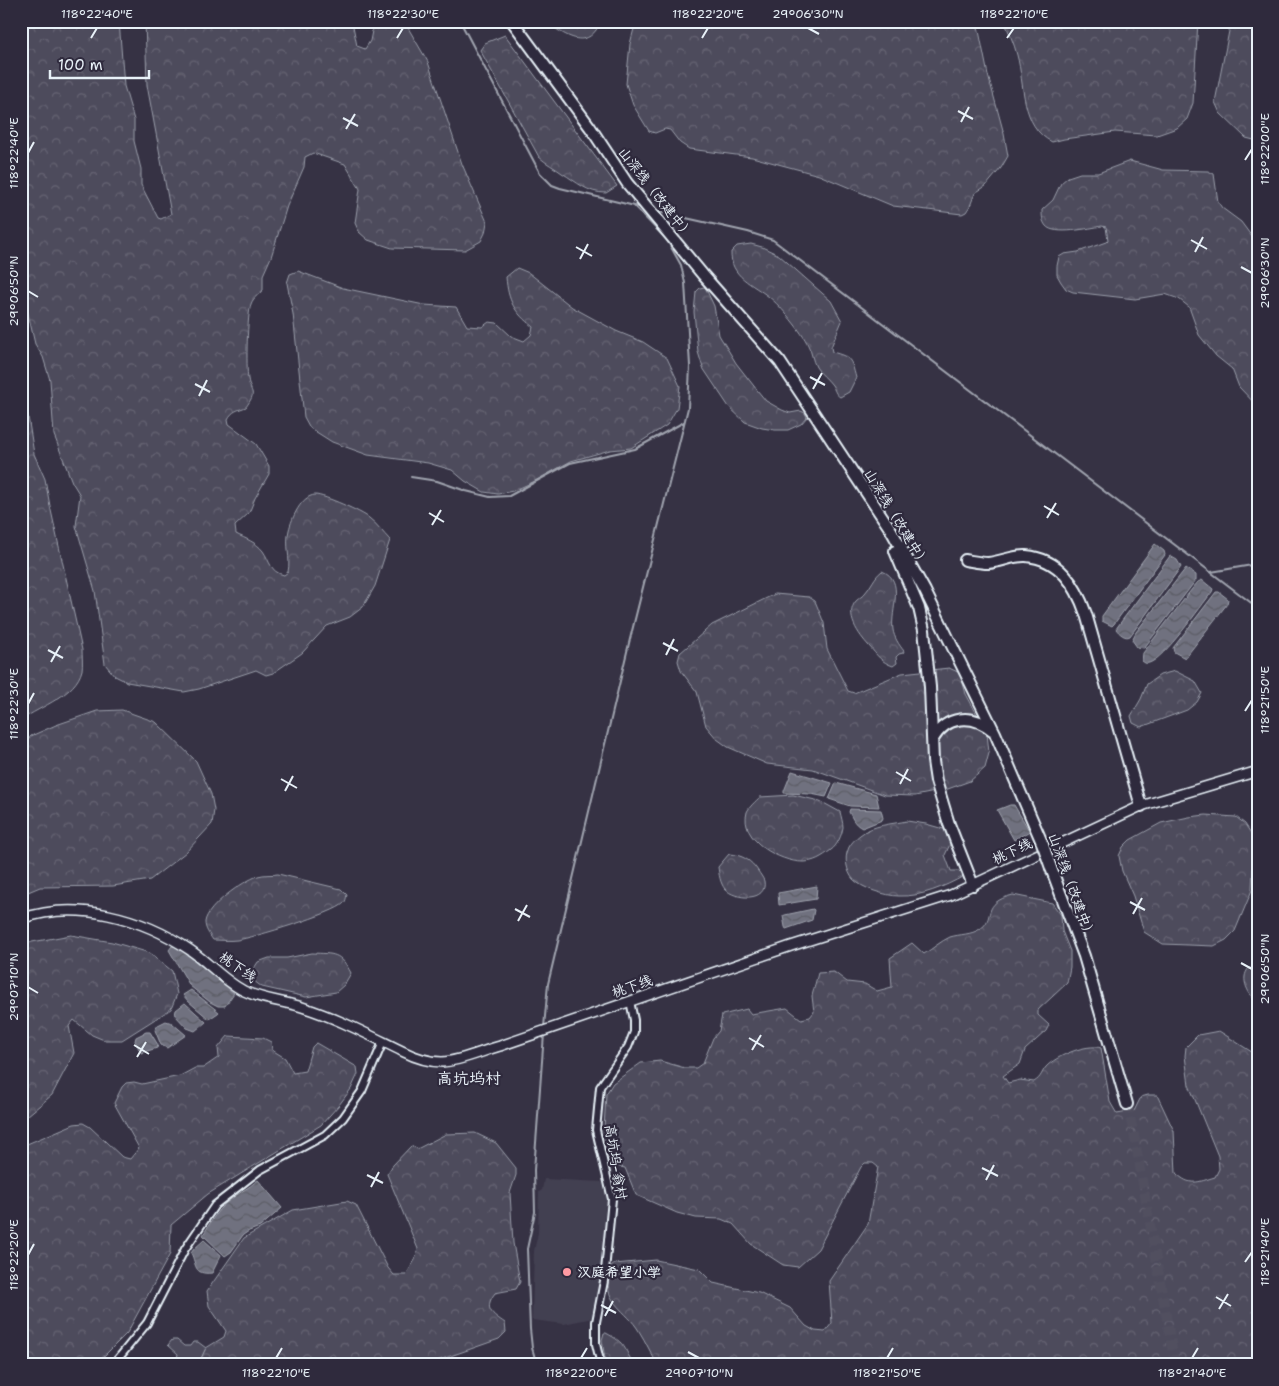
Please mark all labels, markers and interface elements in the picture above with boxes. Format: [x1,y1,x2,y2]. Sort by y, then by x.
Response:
text: 118°22'40"E [61,6,133,22]
text: 118°22'30"E [367,6,439,22]
text: 118°22'20"E [672,6,744,22]
text: 29°06'30"N [772,6,844,22]
text: 118°22'10"E [980,6,1048,22]
scale bar [50,48,149,80]
text: 100 m [58,55,103,75]
text: 118°22'00"E [1257,113,1273,185]
text: 118°22'40"E [6,117,22,189]
street label: 山深线（改建中） [614,143,698,243]
text: 29°06'30"N [1257,237,1273,309]
text: 29°06'50"N [6,256,22,326]
street label: 山深线（改建中） [860,465,934,571]
text: 118°21'50"E [1257,666,1273,734]
text: 118°22'30"E [6,668,22,740]
street label: 山深线（改建中） [1044,830,1100,942]
street label: 桃下线 [989,834,1035,868]
text: 29°06'50"N [1257,934,1273,1004]
street label: 桃下线 [216,948,260,986]
text: 29°07'10"N [6,953,22,1021]
street label: 桃下线 [609,971,655,1001]
district label: 高坑坞村 [437,1068,501,1089]
street label: 高坑坞-翁村 [601,1123,631,1201]
text: 118°21'40"E [1257,1218,1273,1286]
text: 118°22'20"E [6,1219,22,1291]
place label: 汉庭希望小学 [577,1263,661,1281]
marker: 汉庭希望小学 [561,1266,573,1278]
text: 118°22'10"E [242,1365,310,1381]
text: 118°22'00"E [545,1365,617,1381]
text: 29°07'10"N [665,1365,733,1381]
text: 118°21'50"E [853,1365,921,1381]
text: 118°21'40"E [1158,1365,1226,1381]

